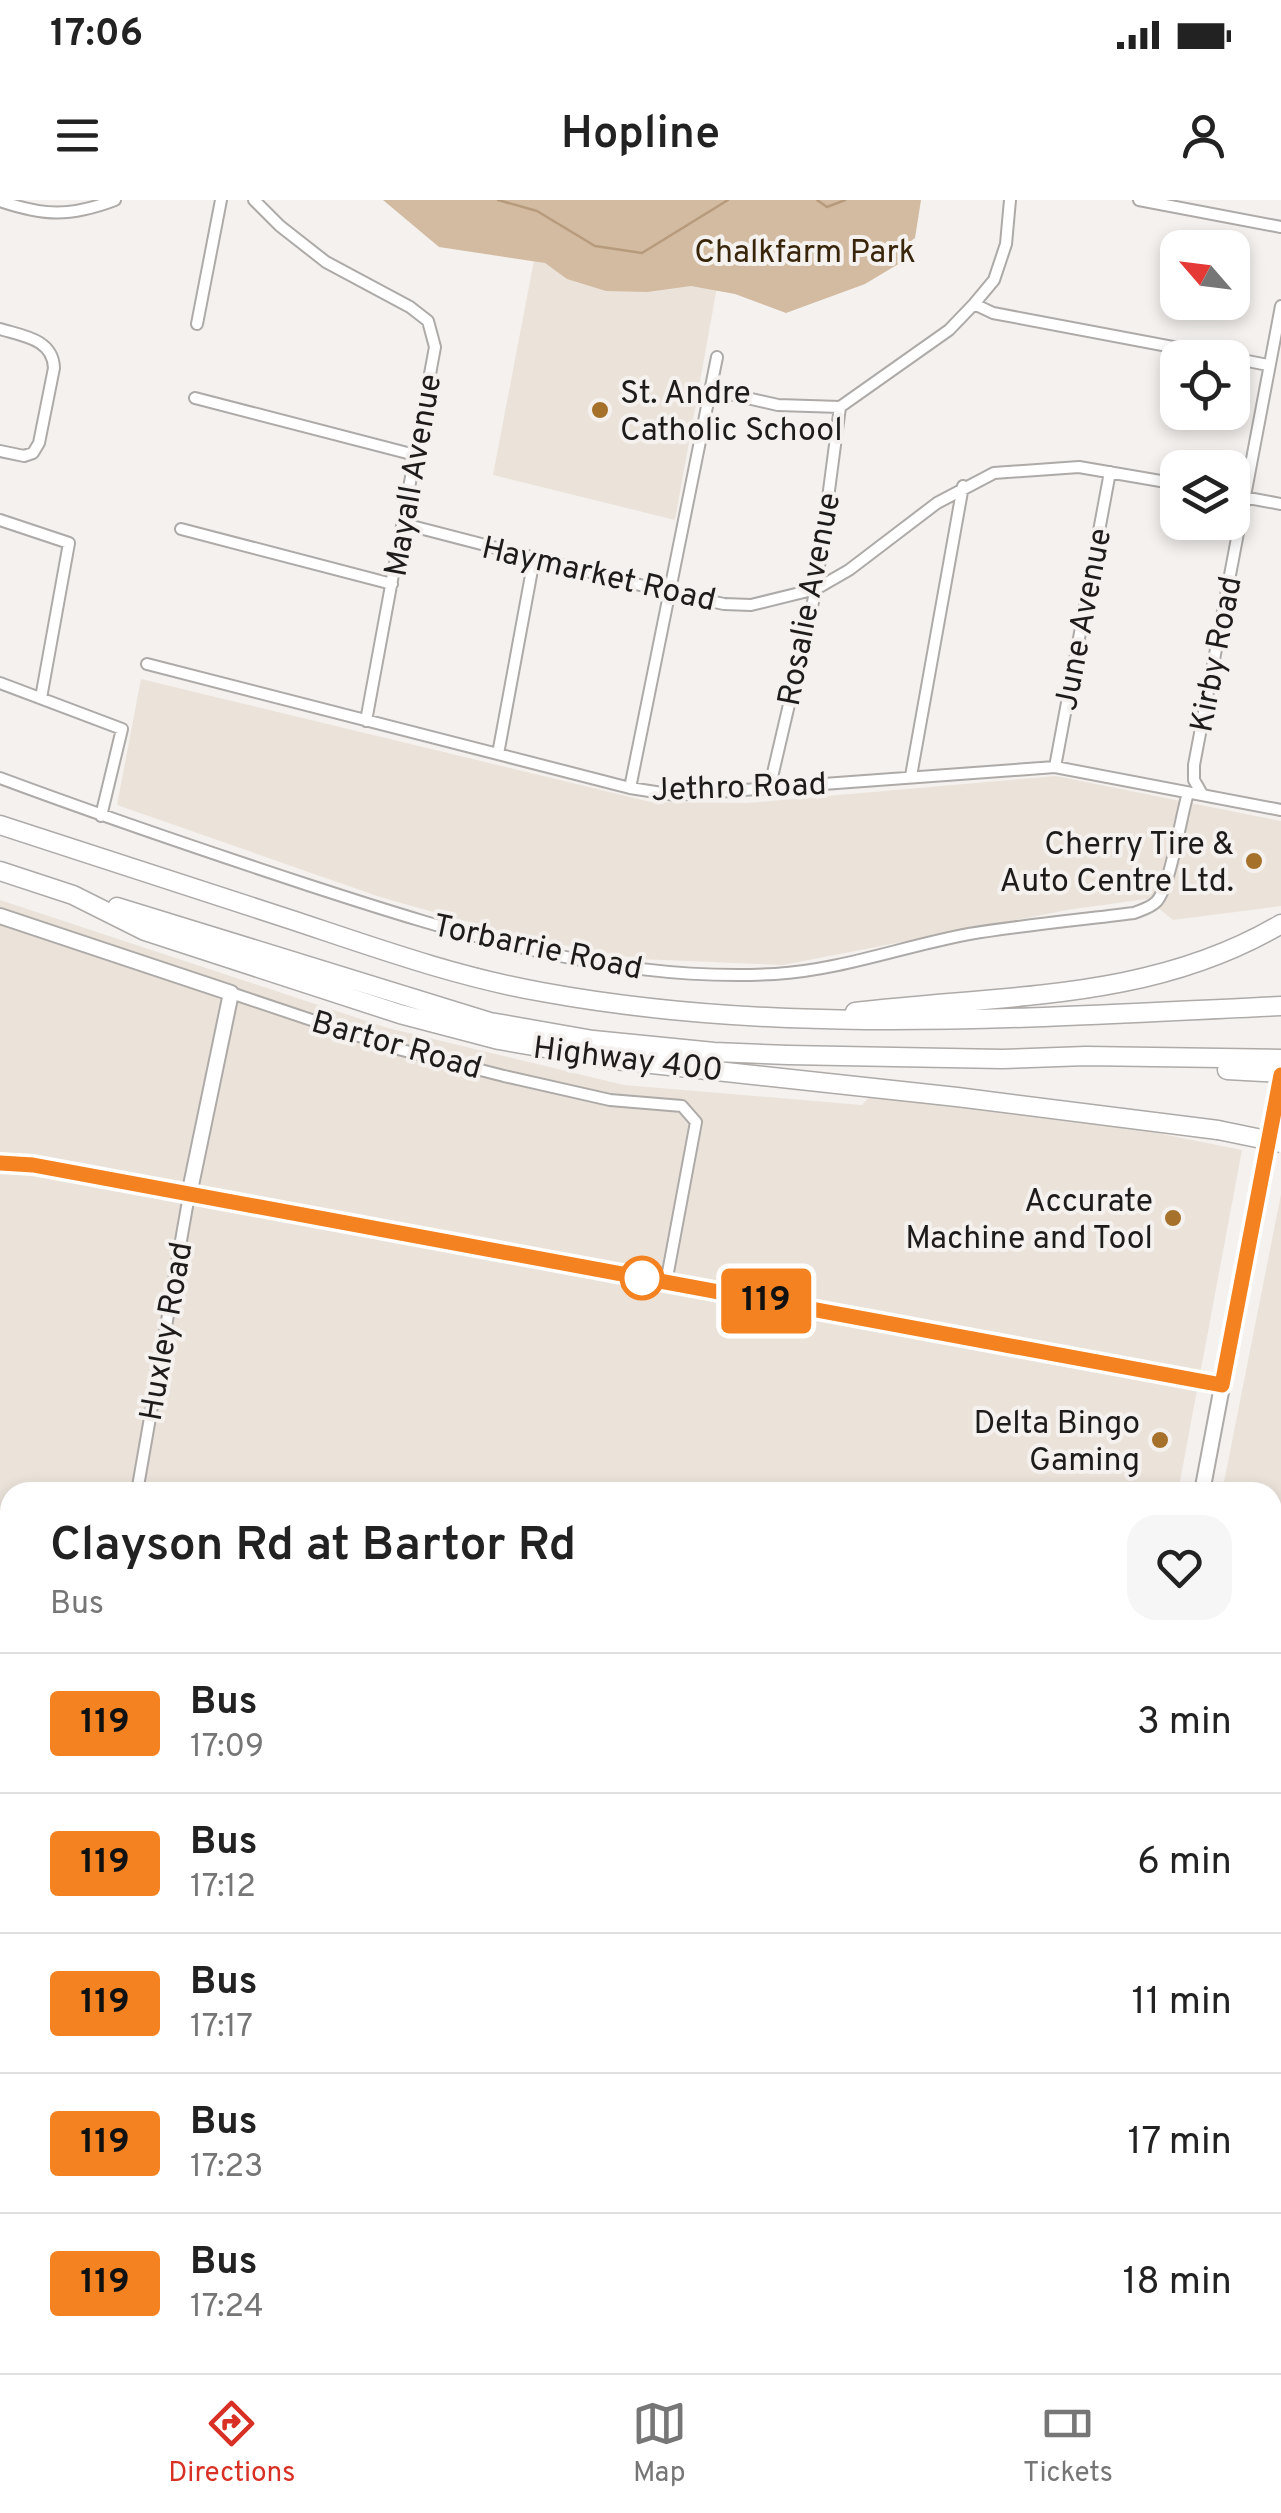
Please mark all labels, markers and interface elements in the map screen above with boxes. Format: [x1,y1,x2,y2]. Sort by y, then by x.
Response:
text: 17:06 [50,11,143,60]
text: Hopline [561,107,720,164]
icon: menu [50,108,105,163]
icon: person [1176,108,1231,163]
north arrow [1160,230,1250,320]
map controls [1160,230,1250,540]
park label: Chalkfarm Park [694,234,916,274]
button: locate [1160,340,1250,430]
street label: Mayall Avenue [377,371,452,580]
place label: St. Andre Catholic School [620,375,843,452]
marker: St. Andre Catholic School [589,399,611,421]
button: layers [1160,450,1250,540]
street label: Rosalie Avenue [771,490,851,710]
street label: June Avenue [1048,525,1122,714]
street label: Haymarket Road [477,530,719,622]
street label: Kirby Road [1183,573,1253,736]
street label: Jethro Road [651,766,827,812]
place label: Cherry Tire & Auto Centre Ltd. [1000,826,1234,903]
marker: Cherry Tire & Auto Centre Ltd. [1243,850,1265,872]
street label: Torbarrie Road [429,907,646,991]
street label: Bartor Road [307,1004,486,1090]
street label: Highway 400 [531,1030,725,1092]
place label: Accurate Machine and Tool [905,1183,1153,1260]
marker: Accurate Machine and Tool [1162,1207,1184,1229]
street label: Huxley Road [133,1239,203,1424]
unlabelled marker [621,1257,663,1299]
line badge: 119 [708,1268,824,1334]
text: 119 [741,1279,791,1323]
place label: Delta Bingo Gaming [973,1405,1140,1482]
marker: Delta Bingo Gaming [1149,1429,1171,1451]
button: heart [1127,1515,1232,1620]
text: Clayson Rd at Bartor Rd [50,1517,576,1577]
text: Bus [50,1585,104,1625]
text: Bus [190,1679,257,1728]
text: 3 min [1137,1699,1232,1748]
text: 119 [80,1701,130,1745]
text: 17:09 [190,1728,264,1768]
text: Bus [190,1819,257,1868]
text: 6 min [1137,1839,1232,1888]
text: 119 [80,1841,130,1885]
text: 17:12 [190,1868,256,1908]
text: Bus [190,1959,257,2008]
text: 11 min [1131,1979,1232,2028]
text: 119 [80,1981,130,2025]
text: 17:17 [190,2008,253,2048]
text: Bus [190,2099,257,2148]
text: 17 min [1127,2119,1232,2168]
text: 119 [80,2121,130,2165]
text: 17:23 [190,2148,263,2188]
text: Bus [190,2239,257,2288]
text: 18 min [1122,2259,1232,2308]
text: 119 [80,2261,130,2305]
text: 17:24 [190,2288,264,2328]
tab: Directions [168,2396,295,2492]
tab: Map [632,2396,687,2492]
tab: Tickets [1023,2396,1113,2492]

